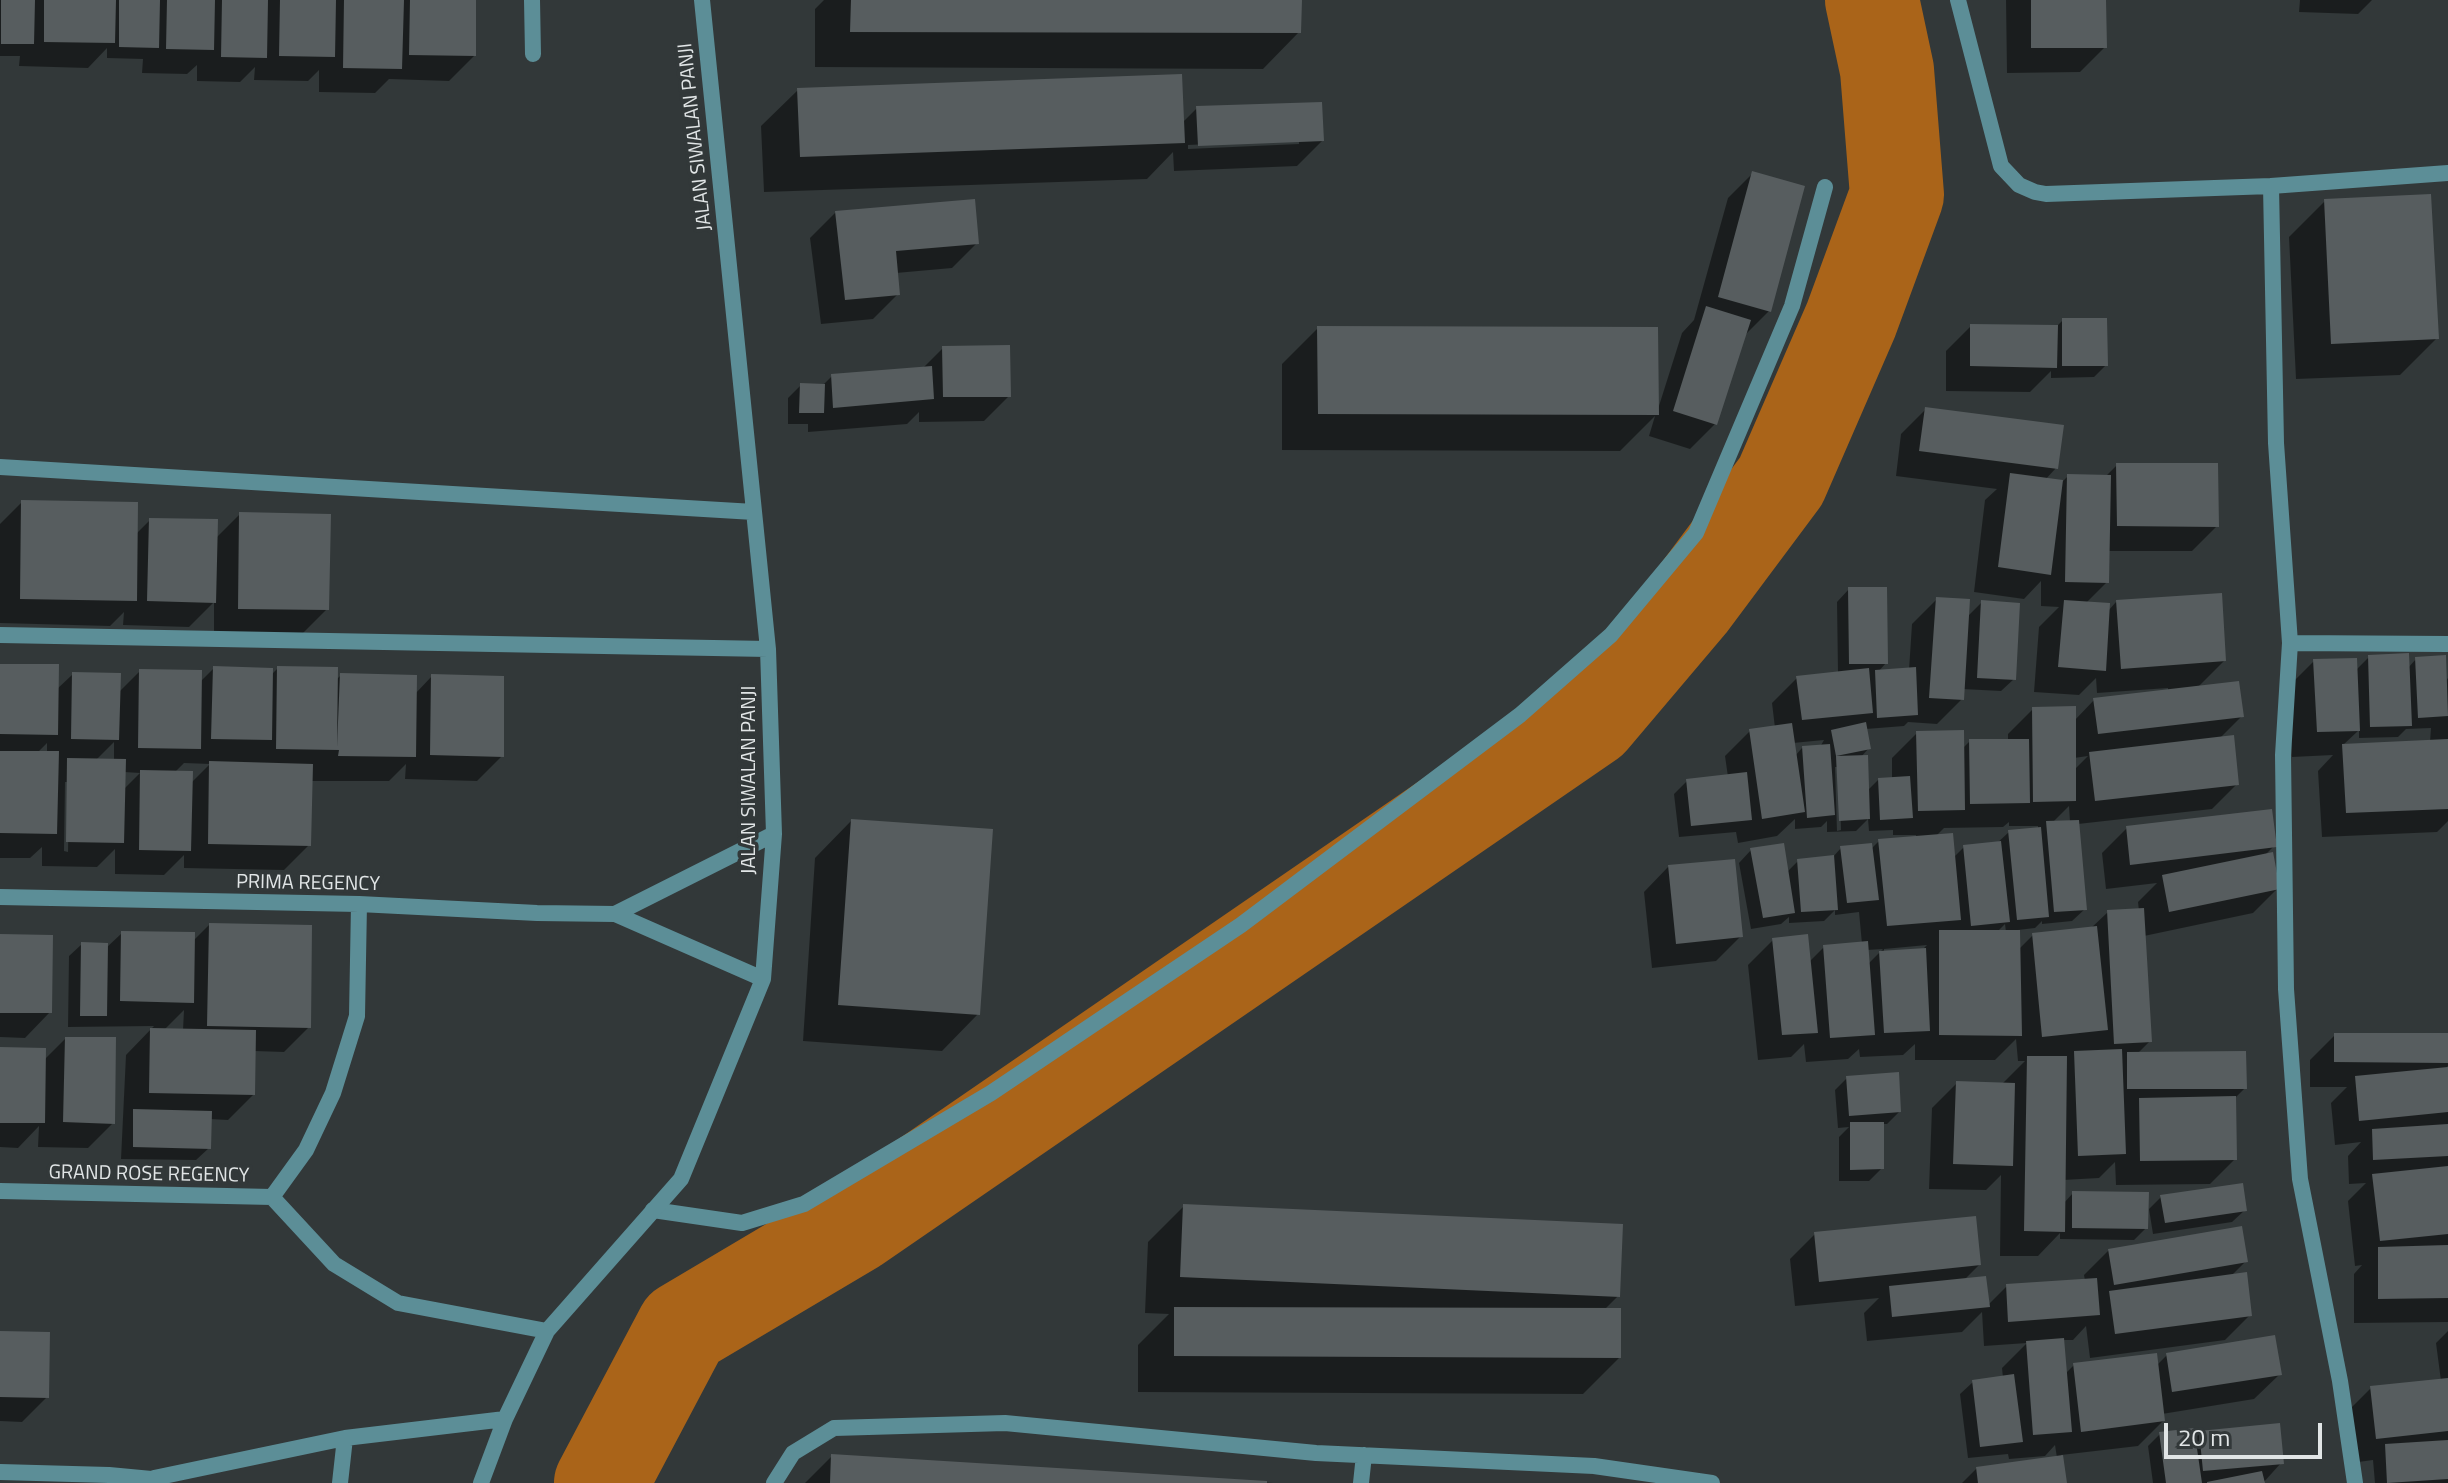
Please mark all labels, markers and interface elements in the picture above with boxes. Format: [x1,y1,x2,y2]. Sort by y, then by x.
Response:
street label: JALAN SIWALAN PANJI [674,42,718,232]
street label: JALAN SIWALAN PANJI [738,686,762,874]
street label: PRIMA REGENCY [236,871,380,897]
street label: GRAND ROSE REGENCY [48,1161,250,1189]
scale bar [2168,1407,2326,1457]
text: 20 m [2178,1419,2230,1455]

